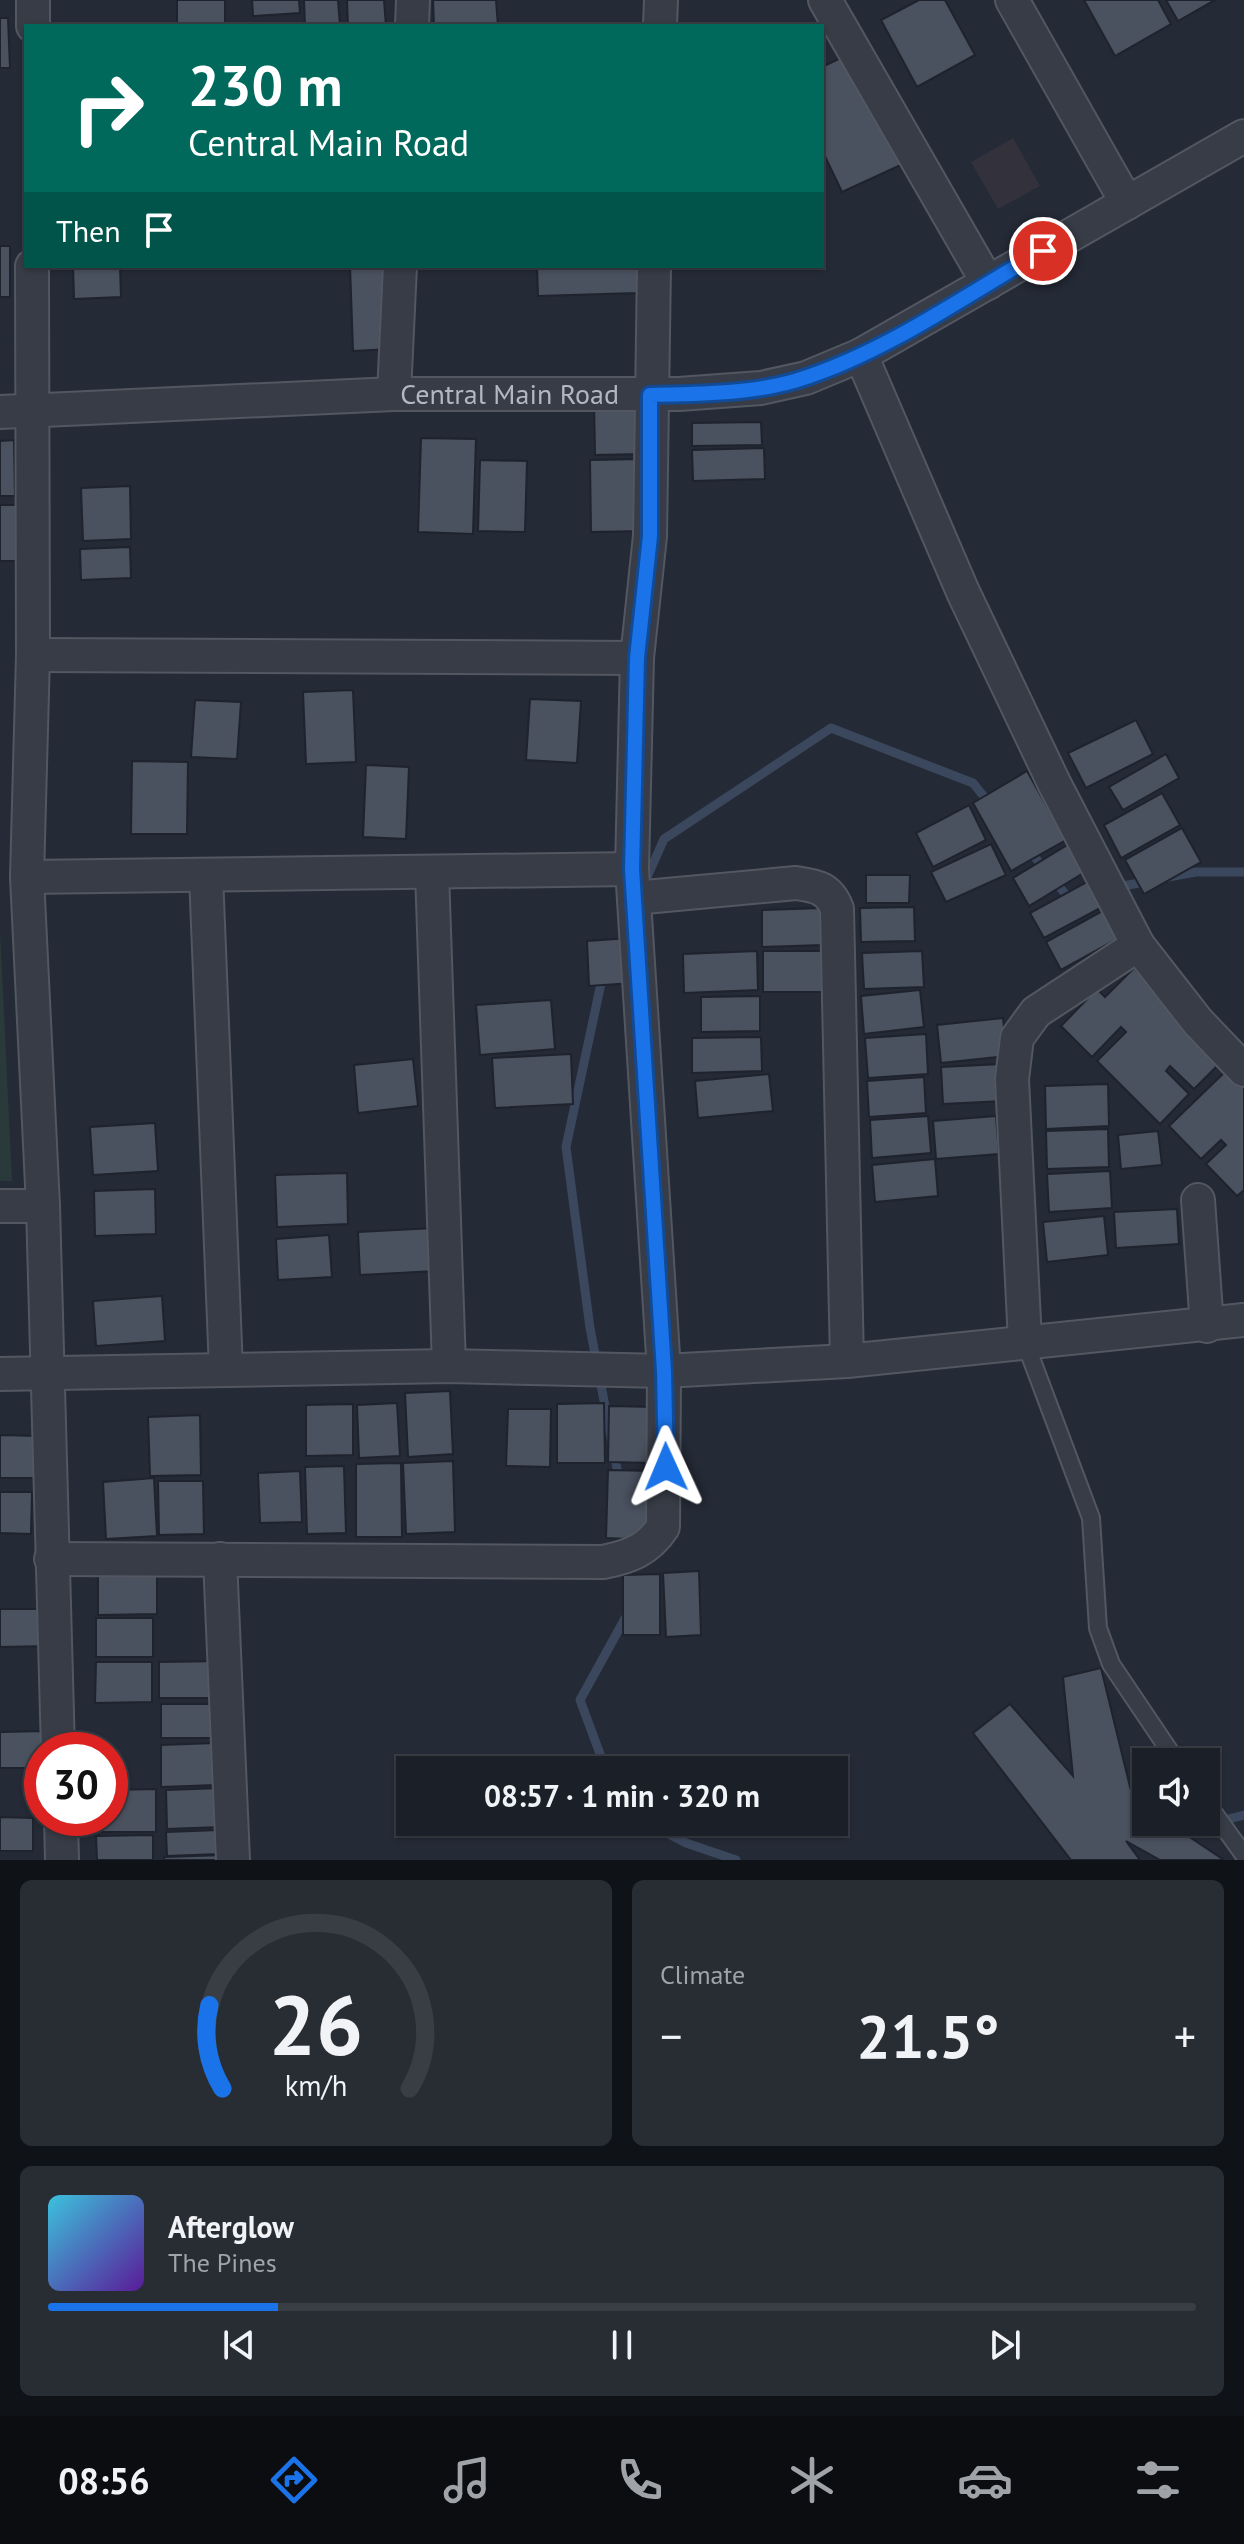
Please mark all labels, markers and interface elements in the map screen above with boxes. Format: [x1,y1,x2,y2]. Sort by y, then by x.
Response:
text: 230 m [188,49,343,121]
icon: right [56,56,160,160]
text: Central Main Road [188,119,469,166]
icon: arrive [137,208,181,252]
text: Then [56,211,121,250]
pin [1009,217,1077,285]
icon: arrive [1021,229,1065,273]
street label: Central Main Road [400,375,619,412]
position arrow [624,1425,708,1509]
speed limit sign: 30 [24,1732,128,1836]
map controls [1132,1748,1220,1836]
button: sound [1132,1748,1220,1836]
text: 08:57 · 1 min · 320 m [484,1776,760,1815]
text: Climate [660,1958,745,1991]
text: 26 [269,1970,363,2078]
text: 21.5° [856,1997,1000,2075]
text: − [660,2007,682,2064]
text: + [1174,2007,1196,2064]
text: km/h [285,2067,347,2104]
text: Afterglow [168,2207,294,2246]
text: The Pines [168,2246,277,2279]
icon: previous [217,2323,261,2367]
icon: pause [600,2323,644,2367]
icon: next [983,2323,1027,2367]
icon: directions [266,2452,322,2508]
icon: music [439,2452,495,2508]
icon: phone [612,2452,668,2508]
icon: climate [784,2452,840,2508]
icon: car [957,2452,1013,2508]
icon: filters [1130,2452,1186,2508]
text: 08:56 [58,2457,150,2504]

